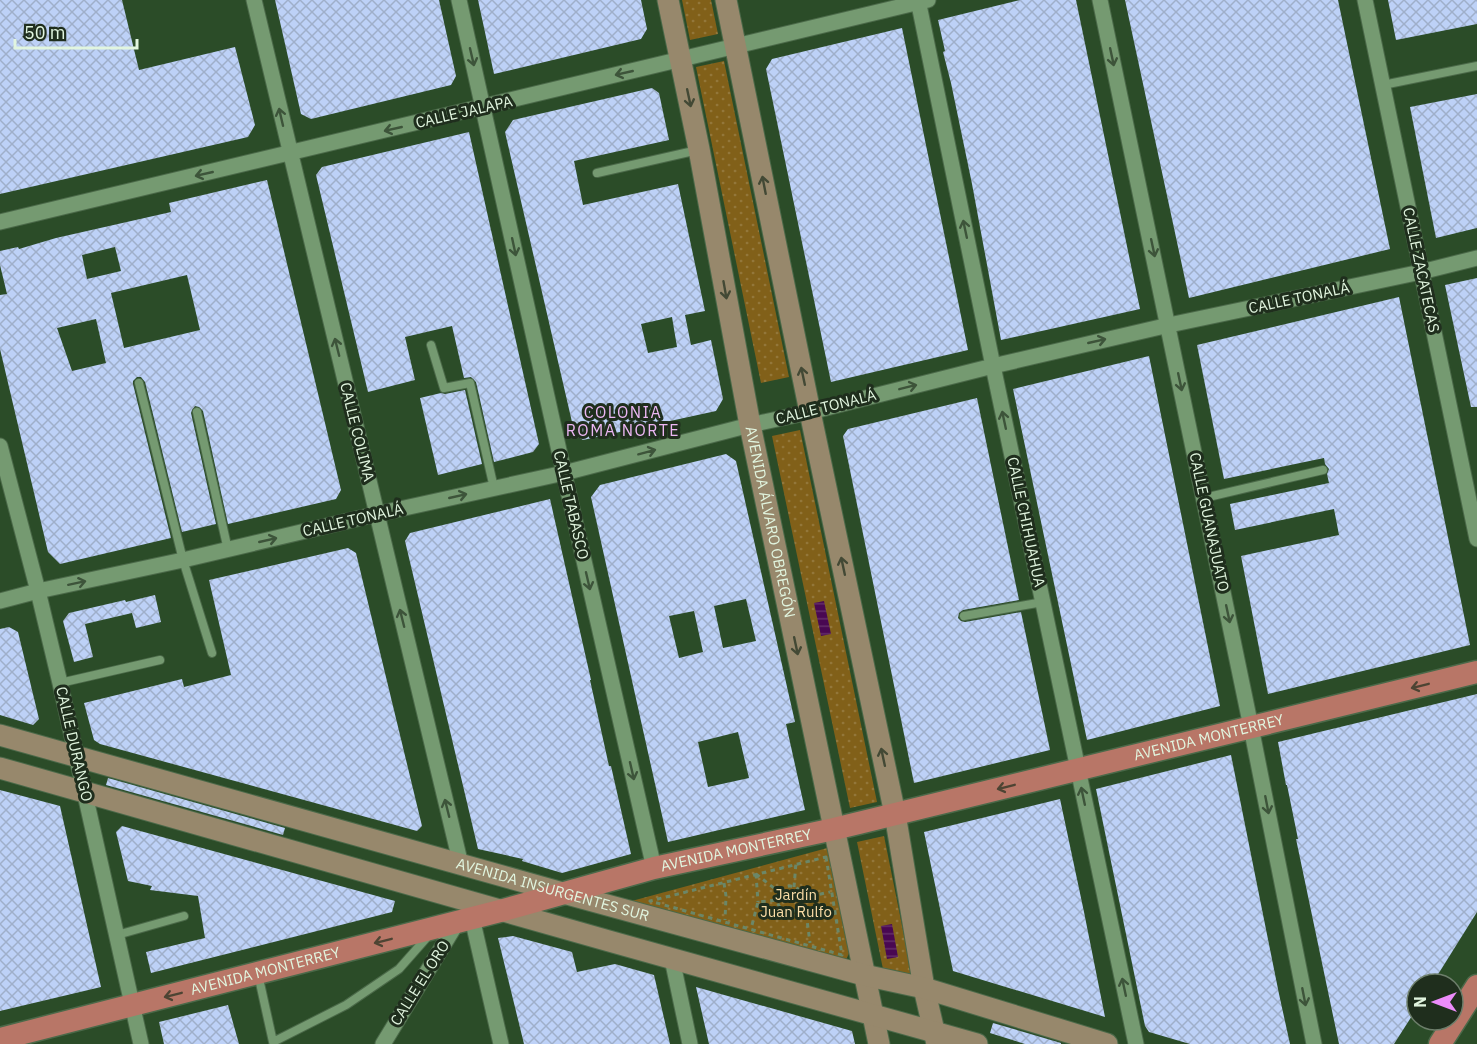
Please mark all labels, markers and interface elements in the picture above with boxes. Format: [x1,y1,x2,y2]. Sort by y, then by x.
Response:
scale bar [15,12,136,50]
text: 50 m [24,21,66,44]
one-way arrow [466,47,478,66]
one-way arrow [1107,48,1119,67]
one-way arrow [615,68,634,80]
one-way arrow [684,88,695,108]
street label: CALLE JALAPA [414,91,515,132]
one-way arrow [274,107,286,126]
one-way arrow [384,123,403,135]
one-way arrow [194,168,213,180]
one-way arrow [758,175,769,195]
street label: CALLE ZACATECAS [1399,206,1444,334]
one-way arrow [959,220,970,240]
one-way arrow [509,237,520,257]
one-way arrow [1147,238,1159,257]
street label: CALLE TONALÁ [1247,277,1352,317]
one-way arrow [720,280,731,299]
one-way arrow [1088,335,1107,347]
one-way arrow [330,338,342,357]
one-way arrow [797,366,808,386]
one-way arrow [1175,372,1187,391]
street label: CALLE COLIMA [336,380,379,484]
one-way arrow [898,381,917,393]
street label: CALLE TONALÁ [774,385,878,428]
district label: COLONIA ROMA NORTE [566,402,680,440]
one-way arrow [998,411,1010,430]
street label: AVENIDA ÁLVARO OBREGÓN [742,425,800,619]
one-way arrow [637,445,656,457]
street label: CALLE TABASCO [550,449,593,561]
street label: CALLE GUANAJUATO [1185,451,1234,593]
street label: CALLE CHIHUAHUA [1003,455,1050,589]
one-way arrow [448,490,467,502]
street label: CALLE TONALÁ [301,499,405,540]
one-way arrow [258,534,277,546]
one-way arrow [837,557,848,577]
one-way arrow [583,571,595,590]
one-way arrow [67,577,87,588]
one-way arrow [1223,604,1234,623]
one-way arrow [395,609,407,628]
one-way arrow [791,636,802,655]
one-way arrow [1411,680,1430,692]
street label: CALLE DURANGO [52,685,97,803]
street label: AVENIDA MONTERREY [1132,709,1286,764]
one-way arrow [877,748,888,767]
one-way arrow [626,762,638,781]
one-way arrow [997,781,1016,793]
one-way arrow [1077,787,1088,806]
one-way arrow [1262,795,1273,815]
one-way arrow [441,799,453,818]
street label: AVENIDA MONTERREY [659,824,813,875]
street label: AVENIDA INSURGENTES SUR [454,854,651,925]
park label: Jardín Juan Rulfo [760,885,832,921]
one-way arrow [374,935,393,947]
street label: CALLE EL ORO [386,937,453,1029]
street label: AVENIDA MONTERREY [188,942,342,999]
north arrow [1405,972,1465,1032]
one-way arrow [1118,978,1129,997]
one-way arrow [1299,986,1310,1006]
one-way arrow [164,989,183,1001]
text: N [1410,996,1430,1008]

